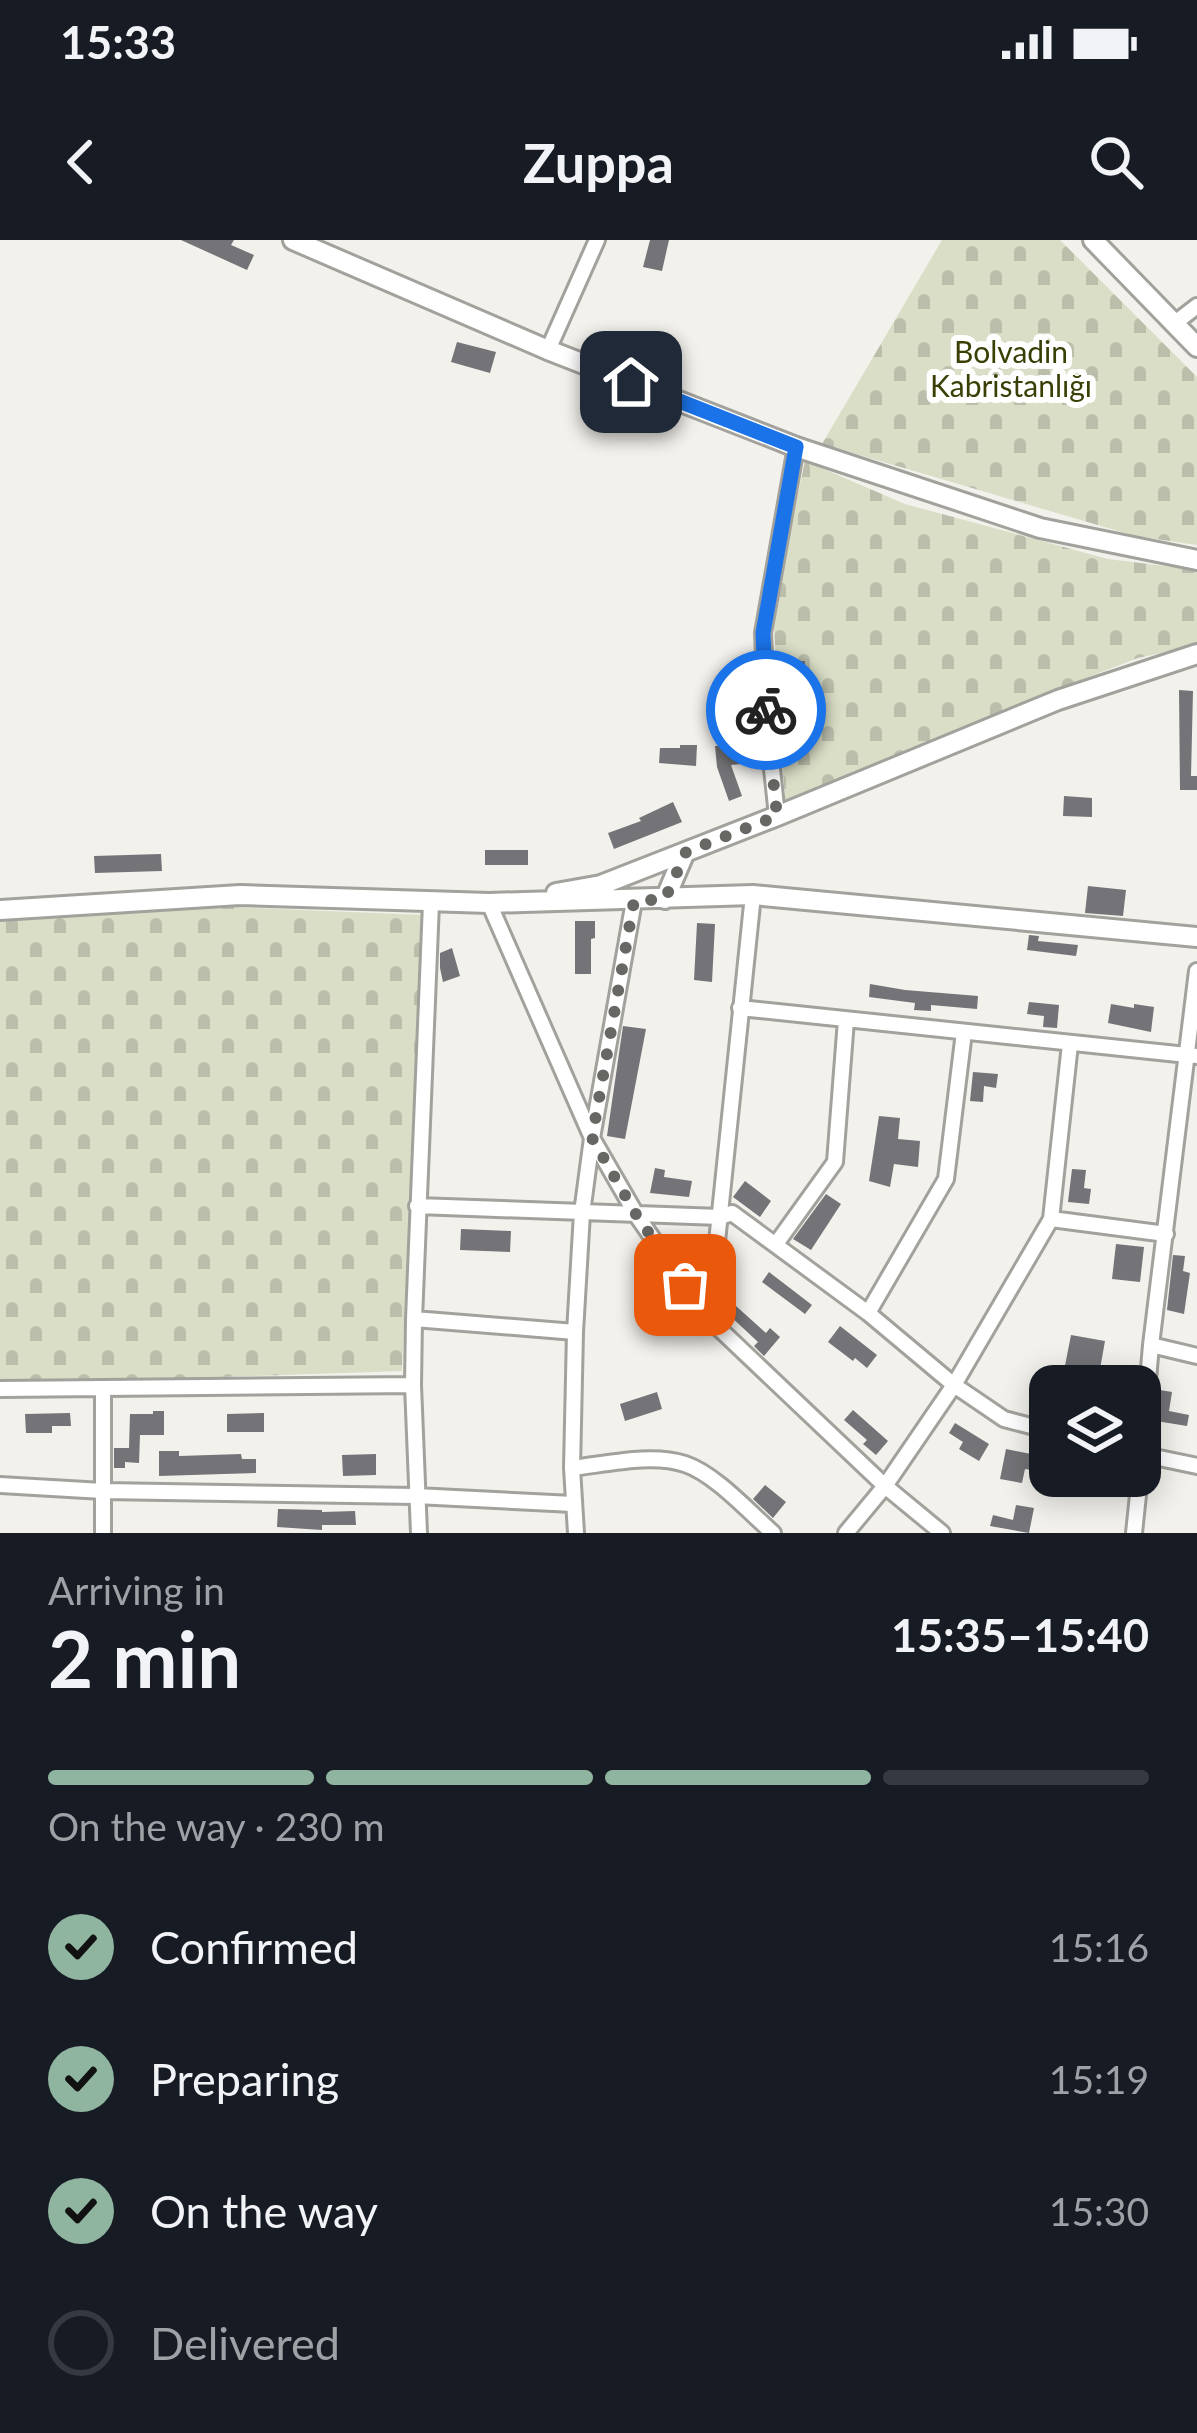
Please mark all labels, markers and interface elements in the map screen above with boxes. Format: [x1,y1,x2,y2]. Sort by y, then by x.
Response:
text: 15:33 [60,15,176,69]
icon: back [48,129,114,195]
icon: search [1083,129,1149,195]
text: Zuppa [523,130,674,195]
pin [580,331,682,433]
park label: Bolvadin Kabristanlığı [930,333,1092,403]
icon: home [598,349,664,415]
courier [706,650,826,770]
icon: bike [733,677,799,743]
pin [634,1234,736,1336]
icon: bag [652,1252,718,1318]
map controls [1029,1365,1161,1497]
button: layers [1029,1365,1161,1497]
text: Arriving in [48,1567,225,1613]
text: 15:35–15:40 [891,1608,1149,1662]
text: 2 min [48,1611,241,1705]
text: On the way · 230 m [48,1803,385,1849]
icon: check [48,1914,114,1980]
text: Confirmed [150,1920,358,1974]
text: 15:16 [1049,1924,1149,1970]
icon: check [48,2046,114,2112]
text: Preparing [150,2052,339,2106]
text: 15:19 [1049,2056,1149,2102]
icon: check [48,2178,114,2244]
text: On the way [150,2184,378,2238]
text: 15:30 [1049,2188,1149,2234]
text: Delivered [150,2316,340,2370]

